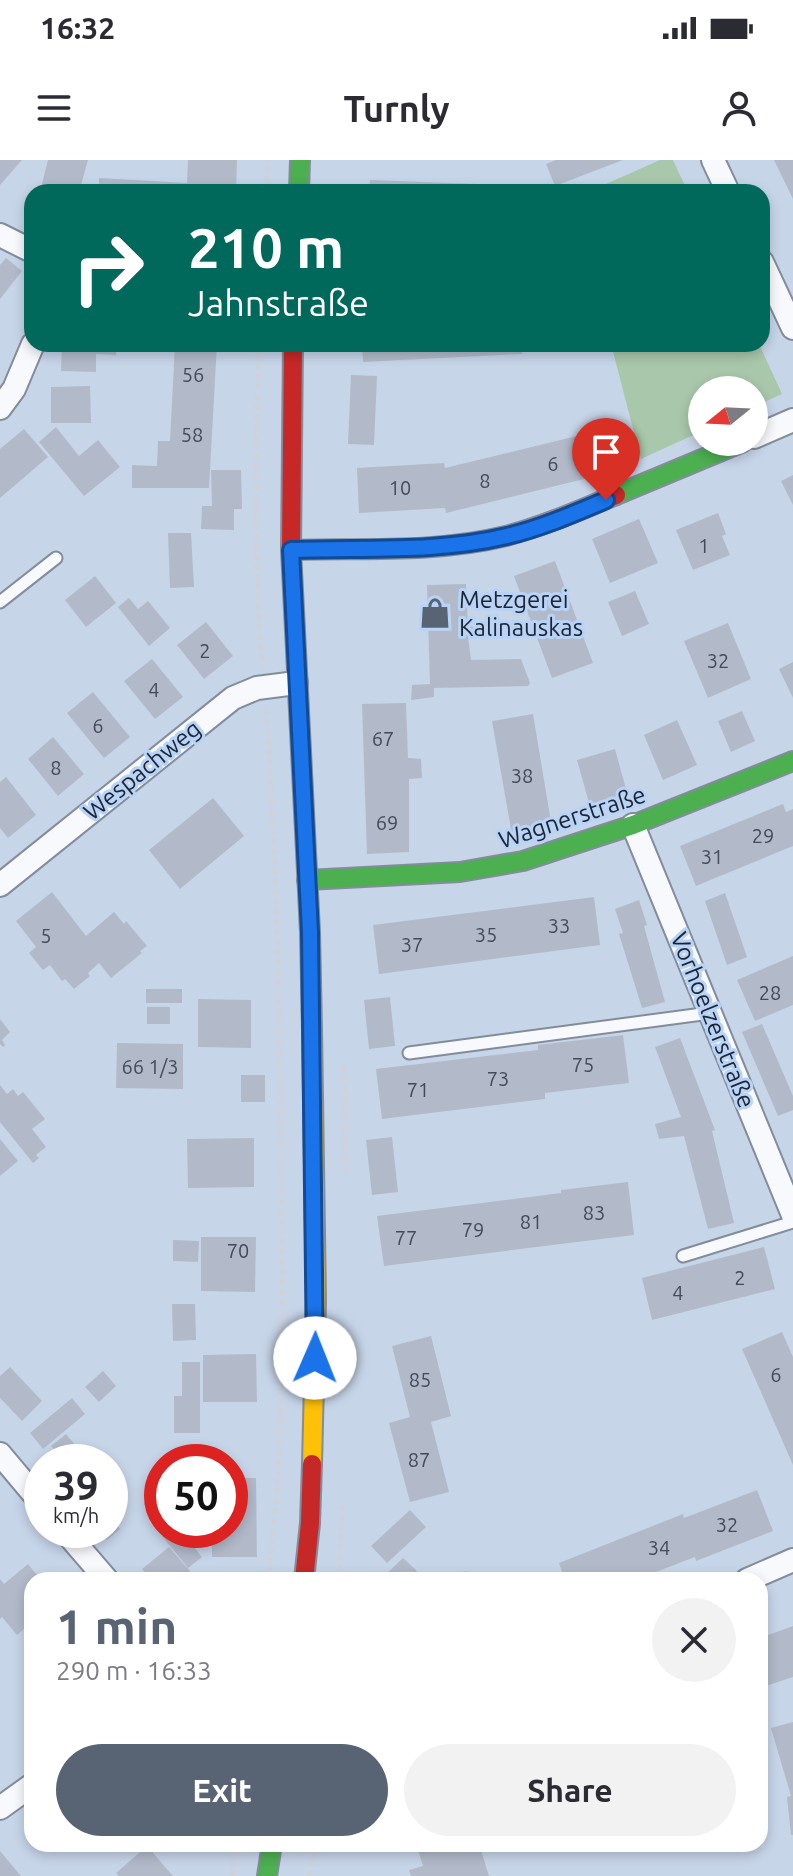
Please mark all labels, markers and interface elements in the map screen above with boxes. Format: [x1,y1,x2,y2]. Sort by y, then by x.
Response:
text: 16:32 [40,11,115,45]
icon: menu [32,86,76,130]
icon: person [717,86,761,130]
text: Turnly [343,88,450,129]
icon: right [56,216,160,320]
text: 210 m [188,216,344,279]
text: Jahnstraße [188,282,369,323]
house number: 56 [182,363,204,386]
north arrow [688,376,768,456]
map controls [688,376,768,456]
pin [572,418,640,500]
house number: 58 [181,423,203,446]
icon: arrive [584,430,628,474]
house number: 6 [547,452,559,475]
house number: 8 [479,469,491,492]
house number: 10 [389,476,411,499]
house number: 1 [698,534,710,557]
place label: Metzgerei Kalinauskas [459,586,583,641]
shop icon: Metzgerei Kalinauskas [418,596,452,630]
house number: 2 [199,639,211,662]
house number: 32 [707,649,729,672]
house number: 4 [148,678,160,701]
house number: 6 [92,714,104,737]
street label: Wespachweg [78,715,206,825]
house number: 67 [372,727,394,750]
house number: 8 [50,756,62,779]
house number: 38 [511,764,533,787]
street label: Wagnerstraße [495,781,649,853]
house number: 69 [376,811,398,834]
house number: 29 [752,824,774,847]
house number: 31 [701,845,723,868]
house number: 33 [548,914,570,937]
house number: 35 [475,923,497,946]
house number: 5 [40,924,52,947]
street label: Vorhoelzerstraße [665,928,761,1112]
house number: 37 [401,933,423,956]
house number: 28 [759,981,781,1004]
house number: 75 [572,1053,594,1076]
house number: 66 1/3 [121,1055,179,1078]
house number: 73 [487,1067,509,1090]
house number: 71 [407,1078,429,1101]
house number: 83 [583,1201,605,1224]
house number: 81 [520,1210,542,1233]
house number: 79 [462,1218,484,1241]
house number: 77 [395,1226,417,1249]
house number: 70 [227,1239,249,1262]
house number: 2 [734,1266,746,1289]
house number: 4 [672,1281,684,1304]
position arrow [273,1316,357,1400]
house number: 6 [770,1363,782,1386]
house number: 85 [409,1368,431,1391]
speed limit sign: 50 [144,1444,248,1548]
house number: 87 [408,1448,430,1471]
text: 39 [53,1463,99,1508]
text: km/h [53,1504,99,1527]
house number: 32 [716,1513,738,1536]
house number: 34 [648,1536,670,1559]
button: close [652,1598,736,1682]
text: 1 min [56,1599,177,1653]
text: 290 m · 16:33 [56,1656,212,1685]
button: Exit [56,1744,388,1836]
button: Share [404,1744,736,1836]

